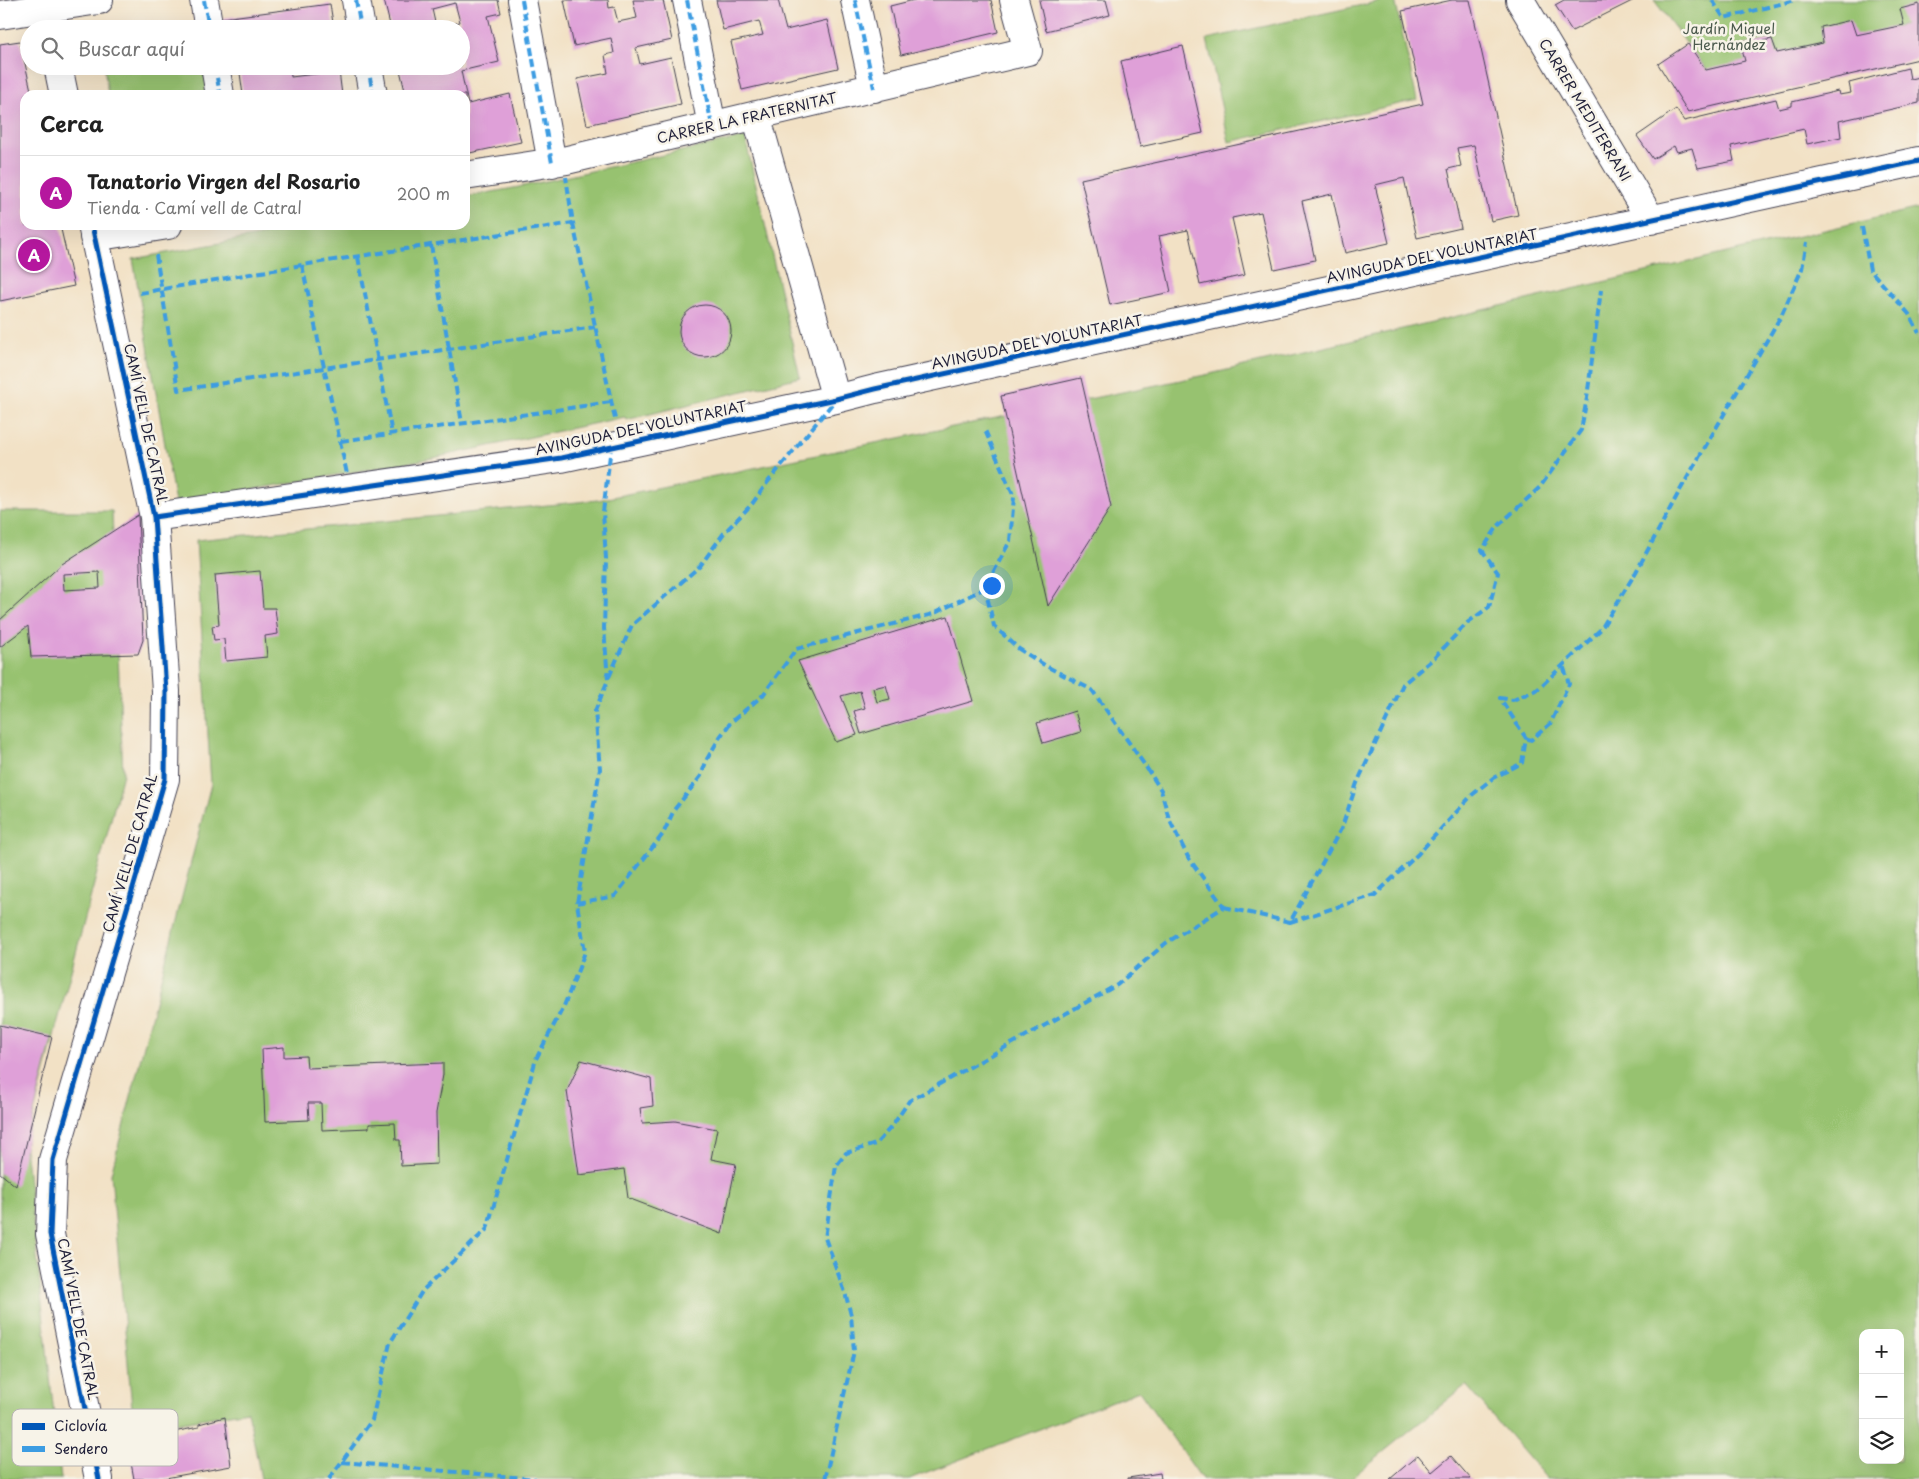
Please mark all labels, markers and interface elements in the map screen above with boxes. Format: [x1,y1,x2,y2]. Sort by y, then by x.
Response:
park label: Jardín Miguel Hernández [1683,18,1775,55]
search box [20,20,470,75]
icon: search [38,34,66,62]
text: Buscar aquí [78,34,185,62]
street label: CARRER MEDITERRANI [1534,34,1637,185]
street label: CARRER LA FRATERNITAT [655,86,839,148]
text: Cerca [40,107,104,139]
text: Tanatorio Virgen del Rosario [87,167,360,195]
text: A [50,181,62,205]
text: 200 m [397,181,450,205]
text: Tienda · Camí vell de Catral [87,195,302,219]
street label: AVINGUDA DEL VOLUNTARIAT [1324,223,1540,288]
pin: A [18,236,50,274]
street label: AVINGUDA DEL VOLUNTARIAT [929,309,1145,374]
street label: CAMÍ VELL DE CATRAL [119,341,174,506]
street label: AVINGUDA DEL VOLUNTARIAT [533,395,749,460]
your location [979,573,1005,599]
street label: CAMÍ VELL DE CATRAL [97,771,162,935]
street label: CAMÍ VELL DE CATRAL [53,1236,104,1402]
map controls [1859,1329,1904,1464]
button: + [1859,1329,1904,1374]
button: − [1859,1374,1904,1419]
legend [12,1409,178,1466]
text: Ciclovía [54,1415,107,1436]
button: layers [1859,1419,1904,1464]
text: Sendero [54,1438,108,1459]

